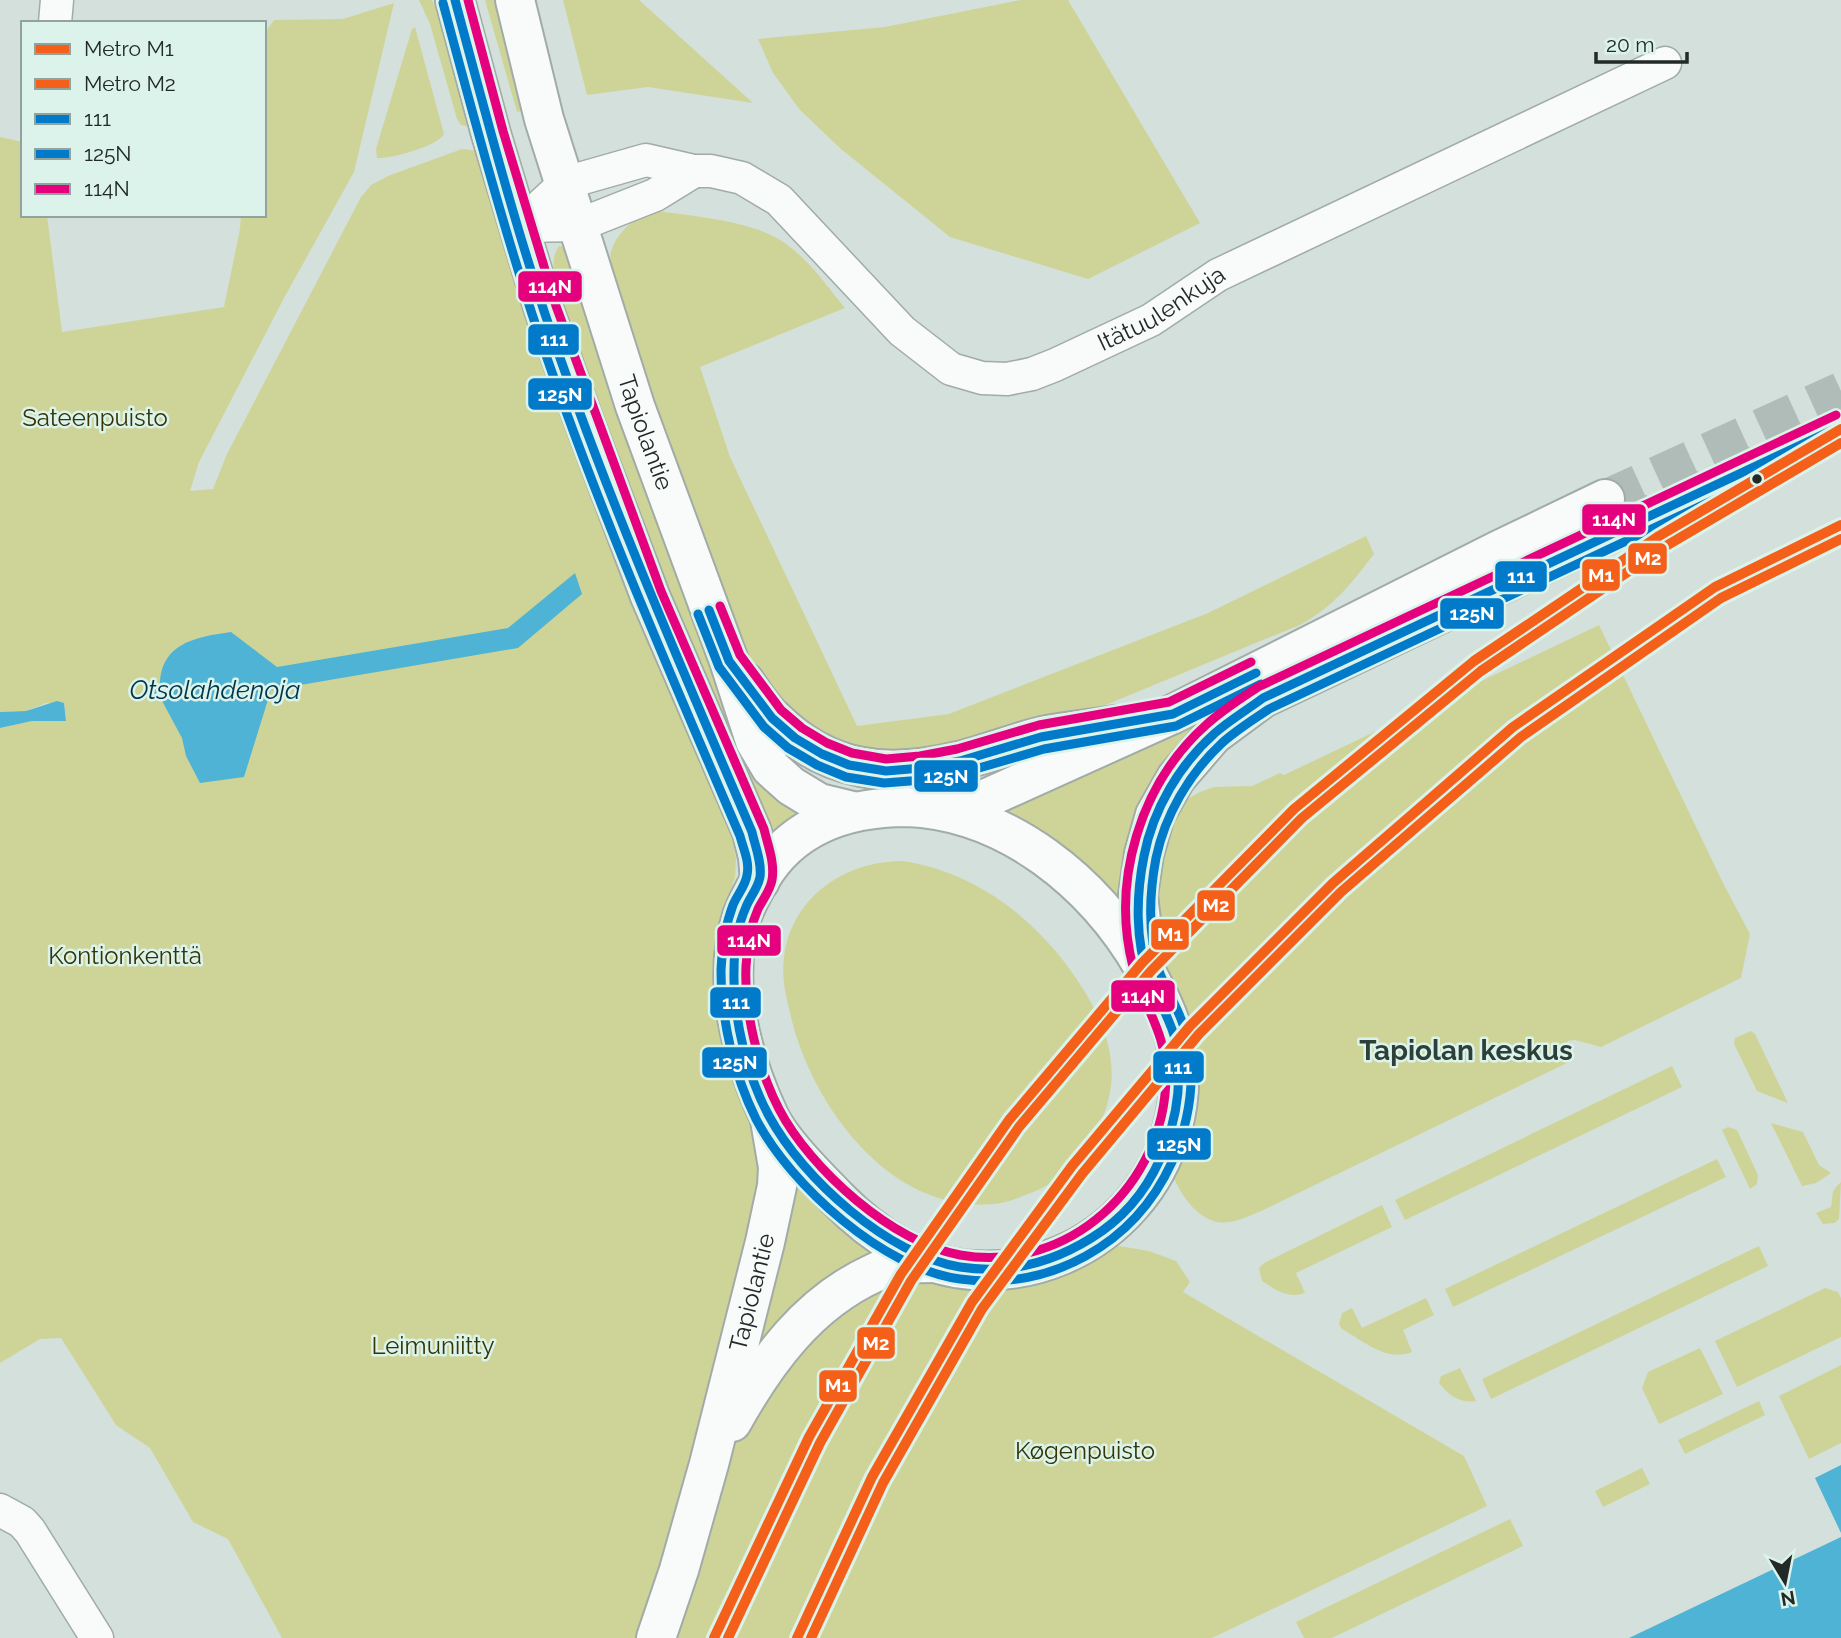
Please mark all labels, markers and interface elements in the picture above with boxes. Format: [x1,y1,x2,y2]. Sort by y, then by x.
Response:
legend [21,21,266,217]
scale bar [1596,21,1687,65]
text: 20 m [1606,32,1654,57]
text: Metro M1 [84,36,174,61]
text: Metro M2 [84,71,176,96]
text: 111 [84,106,111,131]
text: 125N [84,141,132,166]
text: 114N [84,176,130,201]
street label: Itätuulenkuja [1093,259,1230,357]
line badge: 114N [517,270,583,303]
text: 114N [528,275,572,297]
line badge: 111 [527,323,580,356]
text: 111 [540,328,568,350]
street label: Tapiolantie [612,371,680,494]
line badge: 125N [527,377,593,411]
text: 125N [537,383,583,405]
park label: Sateenpuisto [22,403,168,432]
unlabelled marker [1750,472,1764,486]
line badge: 114N [1581,503,1647,536]
text: 114N [1592,508,1636,530]
line badge: M2 [1627,542,1668,575]
text: M2 [1634,547,1662,569]
line badge: M1 [1581,558,1621,592]
line badge: 111 [1494,560,1548,593]
text: M1 [1588,564,1614,586]
text: 111 [1507,565,1535,587]
line badge: 125N [1439,597,1505,630]
text: 125N [1449,602,1495,624]
water label: Otsolahdenoja [129,675,301,705]
line badge: 125N [913,759,979,793]
text: 125N [923,765,969,787]
line badge: M2 [1196,889,1236,922]
text: M2 [1202,894,1230,916]
line badge: M1 [1150,918,1190,951]
text: M1 [1157,923,1183,945]
line badge: 114N [716,924,782,957]
text: 114N [727,929,771,951]
park label: Kontionkenttä [48,941,202,970]
line badge: 114N [1110,979,1176,1013]
text: 114N [1121,985,1165,1007]
line badge: 111 [709,986,762,1019]
text: 111 [722,991,750,1013]
district label: Tapiolan keskus [1359,1034,1573,1067]
line badge: 125N [701,1046,768,1079]
line badge: 111 [1152,1050,1205,1084]
text: 125N [712,1051,758,1073]
text: 111 [1164,1056,1192,1078]
line badge: 125N [1146,1127,1212,1161]
text: 125N [1156,1133,1202,1155]
street label: Tapiolantie [723,1231,780,1354]
line badge: M2 [856,1326,896,1360]
park label: Leimuniitty [372,1331,494,1360]
text: M2 [862,1332,890,1354]
line badge: M1 [818,1369,858,1403]
text: M1 [825,1374,851,1396]
park label: Køgenpuisto [1015,1436,1155,1465]
north arrow [1750,1547,1820,1617]
text: N [1779,1587,1797,1611]

